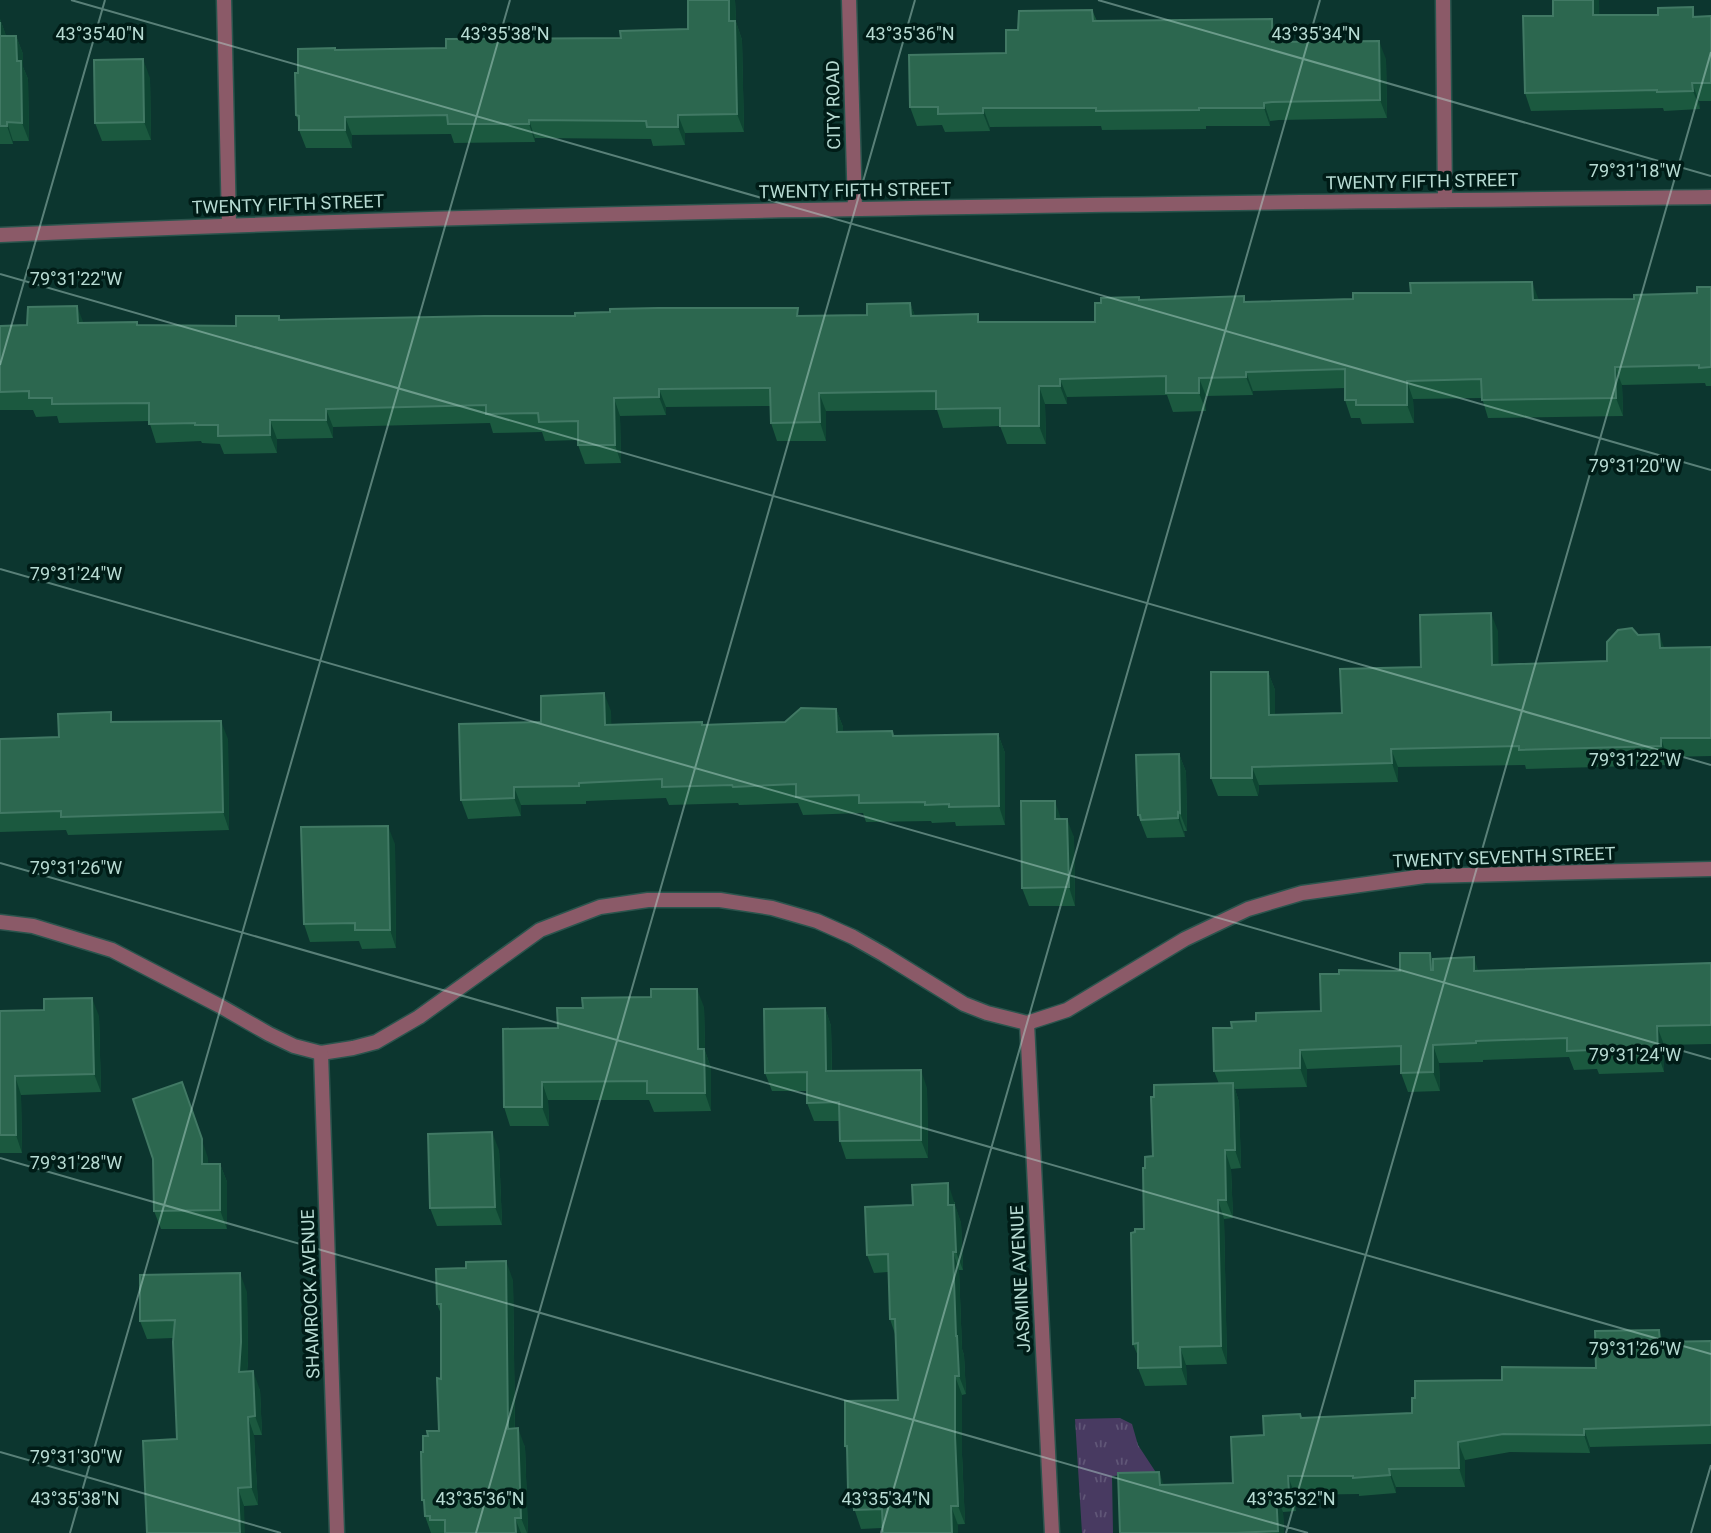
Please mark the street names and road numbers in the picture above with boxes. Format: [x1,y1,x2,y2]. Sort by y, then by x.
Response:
street label: CITY ROAD [822,60,844,150]
street label: TWENTY FIFTH STREET [1325,169,1519,193]
street label: TWENTY FIFTH STREET [758,178,952,202]
street label: TWENTY FIFTH STREET [191,190,385,218]
street label: TWENTY SEVENTH STREET [1392,843,1616,871]
street label: JASMINE AVENUE [1006,1205,1034,1353]
street label: SHAMROCK AVENUE [297,1209,323,1379]

